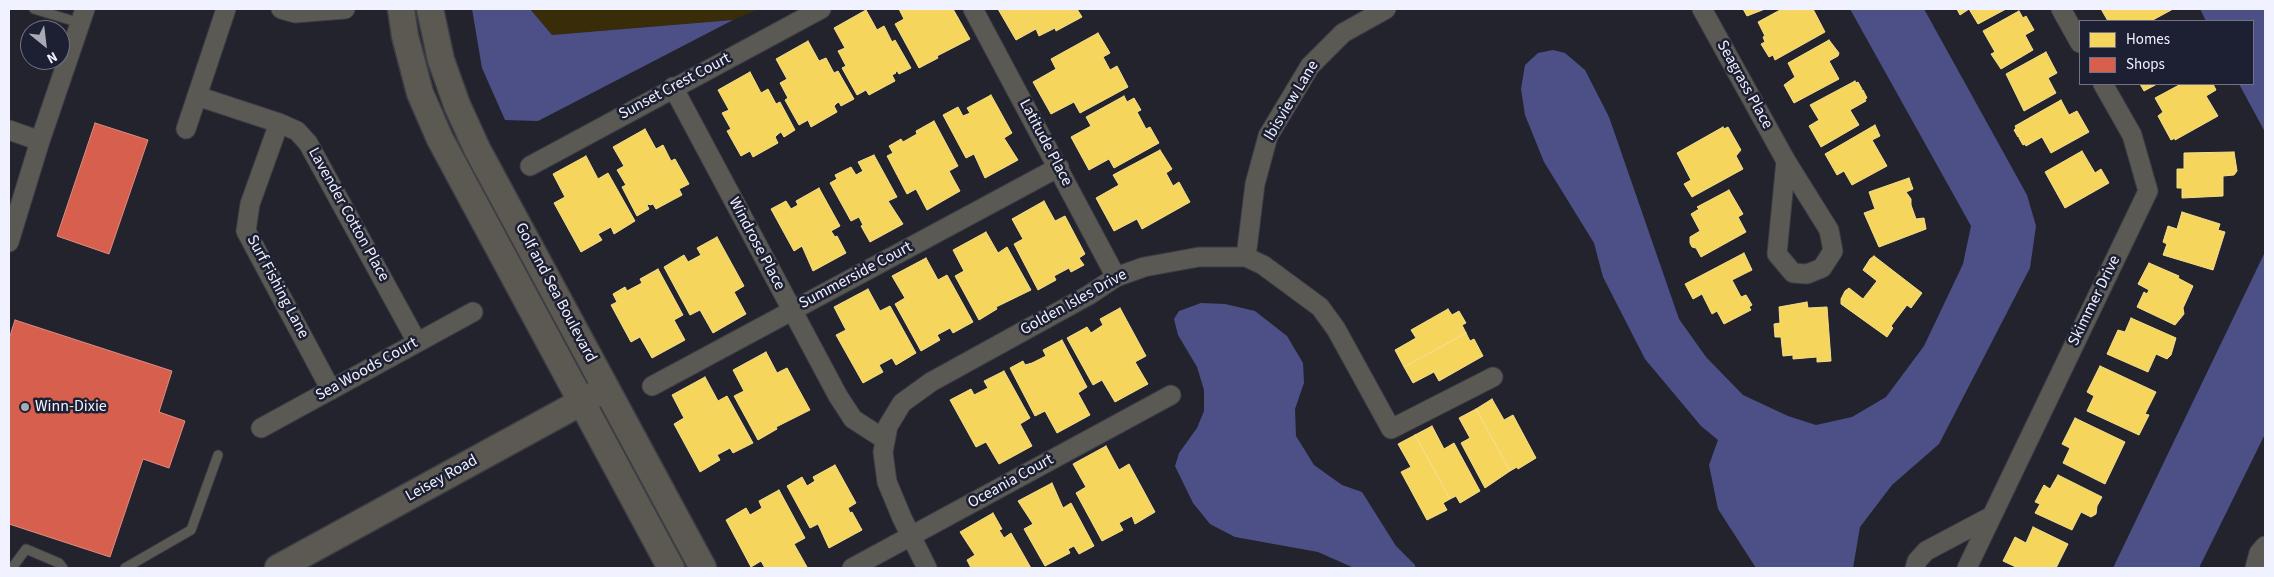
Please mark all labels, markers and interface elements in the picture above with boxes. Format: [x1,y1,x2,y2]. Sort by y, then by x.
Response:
north arrow [20,20,70,70]
legend [2079,20,2254,85]
text: Homes [2126,29,2170,50]
street label: Seagrass Place [1712,37,1776,133]
text: N [43,46,61,68]
street label: Sunset Crest Court [616,49,734,125]
text: Shops [2126,54,2165,75]
street label: Ibisview Lane [1261,57,1323,145]
street label: Latitude Place [1014,96,1076,190]
street label: Lavender Cotton Place [303,145,393,285]
street label: Windrose Place [724,194,788,294]
street label: Golf and Sea Boulevard [510,220,600,366]
street label: Surf Fishing Lane [242,232,312,342]
street label: Summerside Court [796,238,916,314]
street label: Skimmer Drive [2065,253,2125,349]
street label: Golden Isles Drive [1017,266,1131,340]
street label: Sea Woods Court [313,334,421,406]
place label: Winn-Dixie [35,397,107,417]
marker: Winn-Dixie [19,401,31,413]
street label: Leisey Road [403,451,481,507]
street label: Oceania Court [965,451,1057,513]

